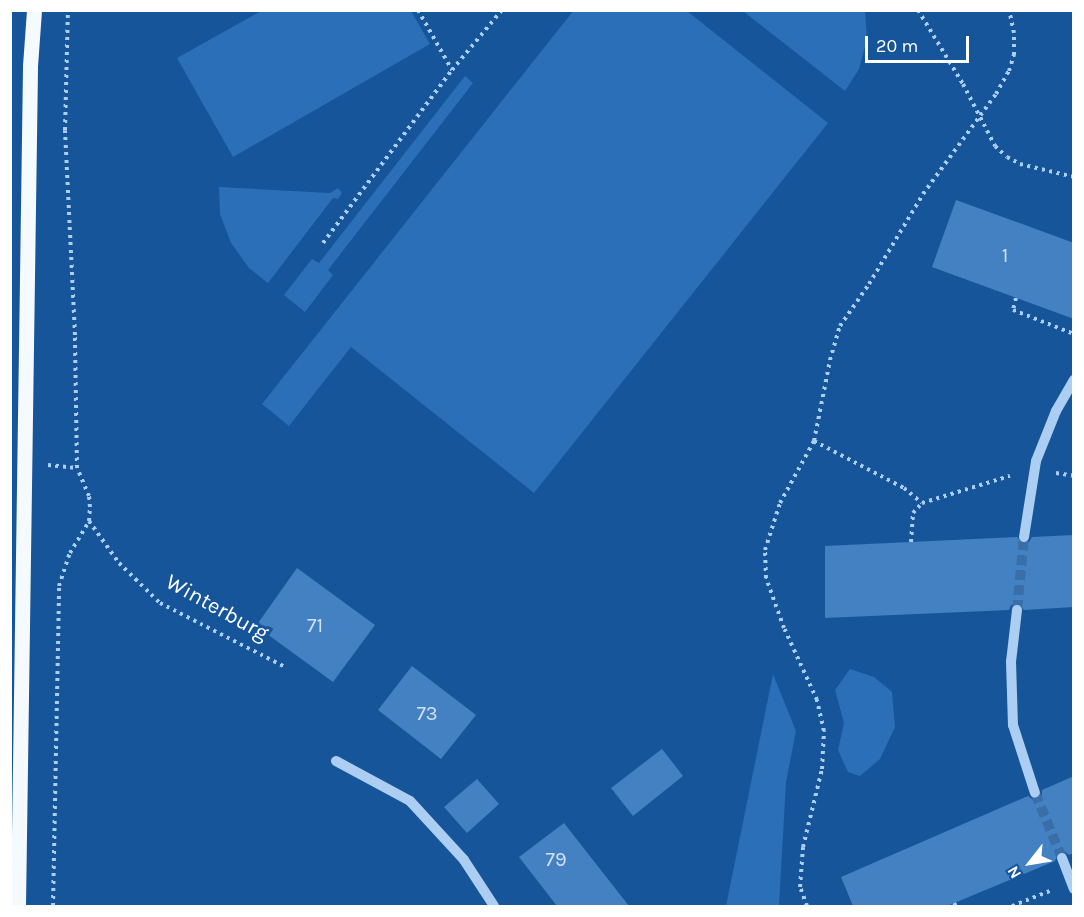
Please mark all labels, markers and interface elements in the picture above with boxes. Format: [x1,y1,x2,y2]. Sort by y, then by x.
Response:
scale bar [868,24,972,62]
text: 20 m [876,35,918,57]
house number: 1 [1002,243,1008,267]
street label: Winterburg [161,569,273,647]
house number: 71 [307,613,323,637]
house number: 73 [416,701,438,725]
north arrow [1000,833,1060,893]
house number: 79 [546,847,566,871]
text: N [1003,863,1025,882]

